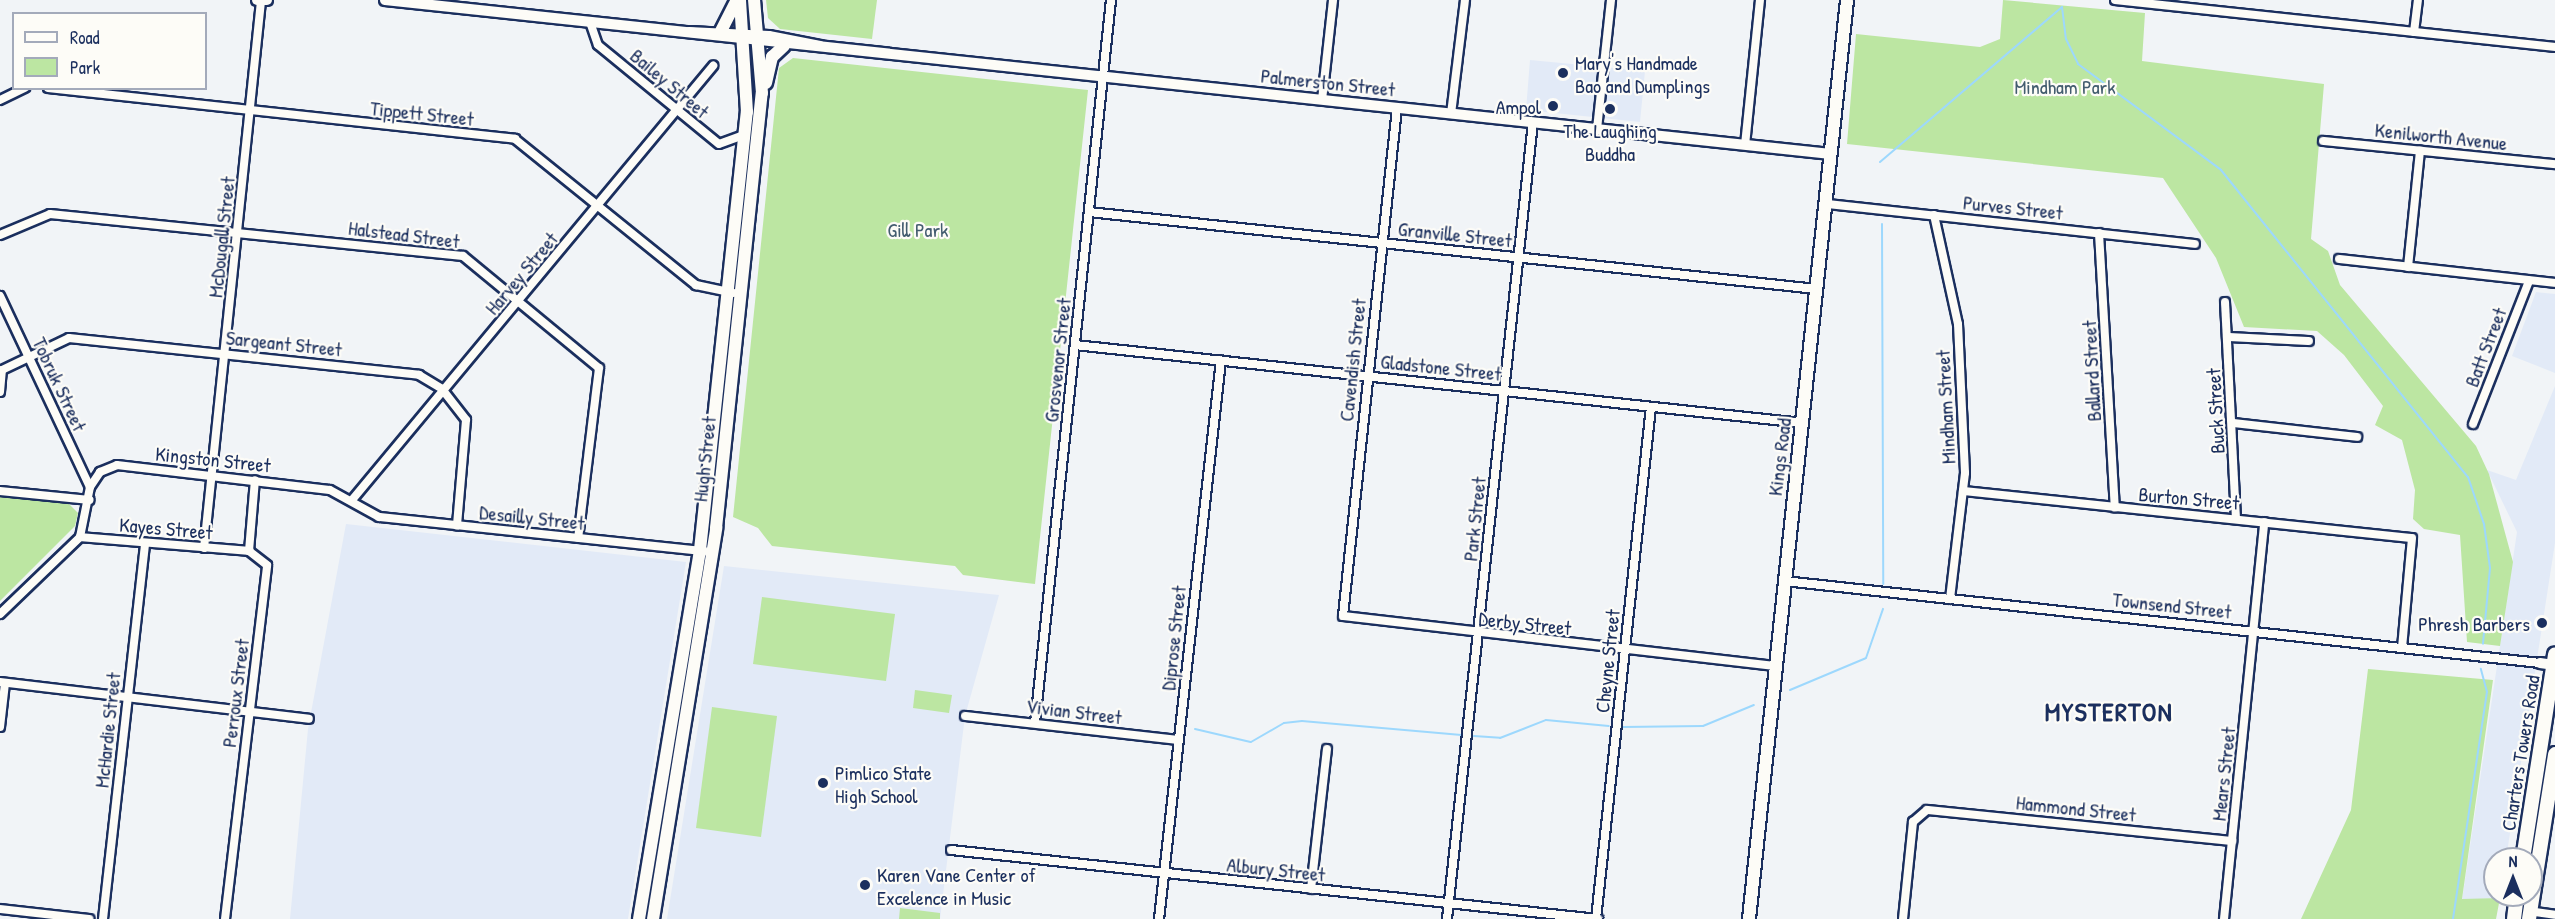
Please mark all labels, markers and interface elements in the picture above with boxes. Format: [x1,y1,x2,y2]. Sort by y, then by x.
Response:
legend [12,12,207,90]
text: Road [70,25,100,50]
street label: Bailey Street [626,43,714,123]
place label: Mary's Handmade Bao and Dumplings [1575,50,1710,97]
text: Park [70,55,100,80]
street label: Palmerston Street [1260,63,1396,101]
marker: Mary's Handmade Bao and Dumplings [1556,66,1570,80]
park label: Mindham Park [2014,74,2116,98]
place label: Ampol [1496,94,1541,118]
street label: Tippett Street [369,96,475,130]
marker: Ampol [1546,99,1560,113]
marker: The Laughing Buddha [1603,102,1617,116]
street label: Kenilworth Avenue [2374,117,2508,155]
place label: The Laughing Buddha [1563,118,1657,165]
street label: McDougall Street [203,175,239,299]
street label: Purves Street [1962,190,2064,224]
street label: Halstead Street [347,215,461,253]
street label: Granville Street [1397,216,1513,252]
park label: Gill Park [888,217,948,241]
street label: Harvey Street [480,227,562,319]
street label: Grosvenor Street [1039,297,1075,423]
street label: Cavendish Street [1334,297,1370,423]
street label: Batt Street [2459,304,2511,390]
street label: Ballard Street [2076,320,2106,422]
street label: Sargeant Street [225,325,343,361]
street label: Tobruk Street [28,333,92,435]
street label: Gladstone Street [1379,349,1503,385]
street label: Mindham Street [1930,349,1960,465]
street label: Buck Street [2201,368,2229,454]
street label: Hugh Street [688,415,720,503]
street label: Kings Road [1762,417,1796,497]
street label: Kingston Street [154,441,272,477]
street label: Park Street [1458,476,1490,562]
street label: Burton Street [2138,482,2240,514]
street label: Desailly Street [478,500,586,534]
street label: Kayes Street [118,512,214,544]
street label: Diprose Street [1156,584,1190,692]
street label: Townsend Street [2111,587,2233,623]
street label: Derby Street [1477,606,1573,640]
street label: Cheyne Street [1590,608,1624,714]
place label: Phresh Barbers [2418,611,2530,635]
marker: Phresh Barbers [2535,616,2549,630]
street label: Perroux Street [216,637,254,749]
street label: McHardie Street [89,671,125,789]
street label: Charters Towers Road [2496,674,2544,832]
street label: Vivian Street [1025,693,1123,729]
district label: MYSTERTON [2045,696,2173,728]
street label: Mears Street [2206,726,2240,822]
place label: Pimlico State High School [835,760,932,807]
marker: Pimlico State High School [816,776,830,790]
street label: Hammond Street [2015,790,2137,826]
north arrow [2483,847,2543,907]
text: N [2509,850,2517,872]
street label: Albury Street [1226,852,1326,886]
place label: Karen Vane Center of Excelence in Music [877,862,1036,909]
marker: Karen Vane Center of Excelence in Music [858,878,872,892]

